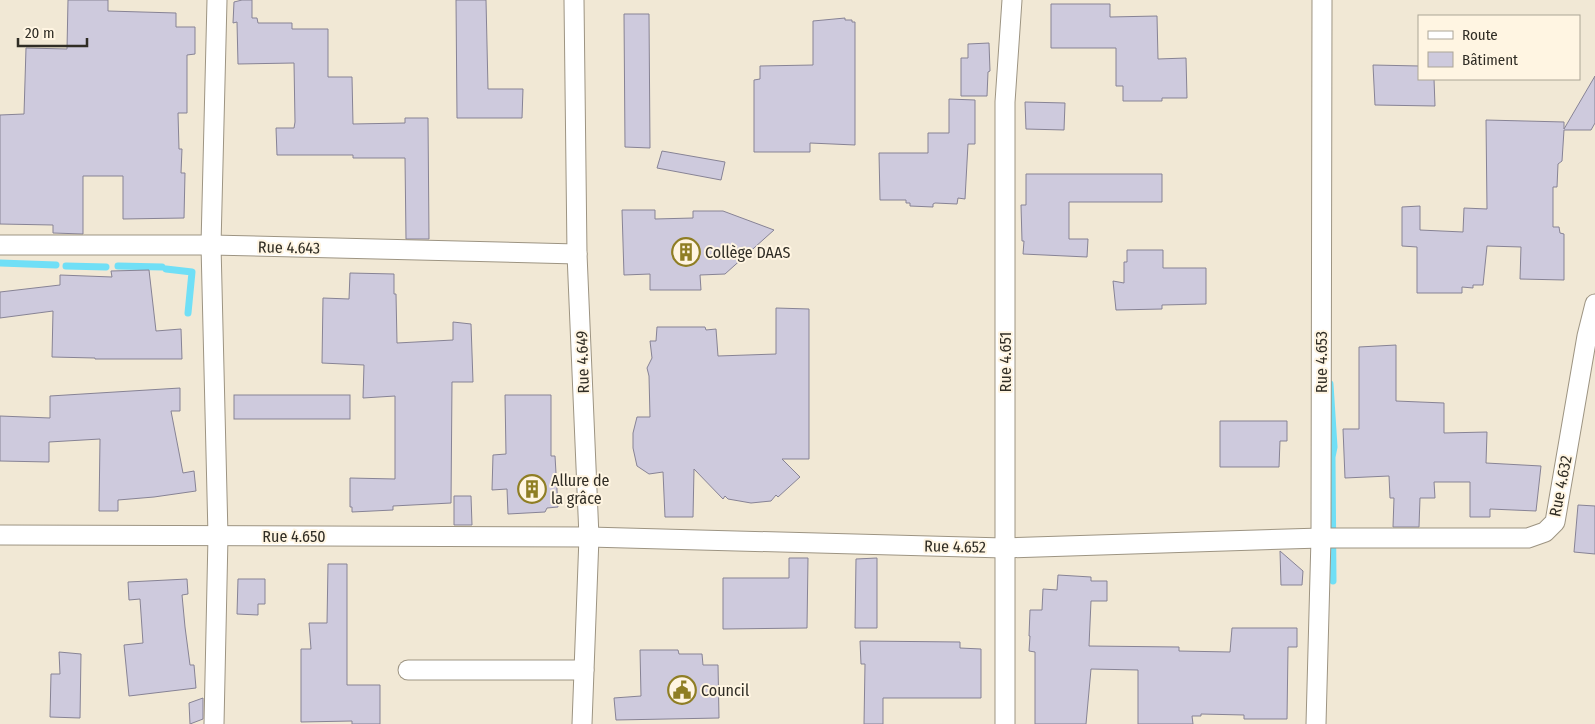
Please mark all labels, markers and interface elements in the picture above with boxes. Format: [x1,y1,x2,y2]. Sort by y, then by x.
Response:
scale bar [18,15,86,47]
legend [1418,15,1580,80]
text: 20 m [25,24,55,42]
text: Route [1462,26,1498,44]
text: Bâtiment [1462,51,1518,69]
street label: Rue 4.643 [258,237,320,258]
building icon: Collège DAAS [671,237,701,267]
place label: Collège DAAS [705,243,790,262]
street label: Rue 4.649 [572,330,593,394]
street label: Rue 4.653 [1312,331,1331,393]
street label: Rue 4.651 [996,332,1015,392]
street label: Rue 4.632 [1545,454,1576,518]
place label: Allure de la grâce [551,471,610,508]
building icon: Allure de la grâce [517,474,547,504]
street label: Rue 4.650 [262,527,326,546]
street label: Rue 4.652 [924,536,986,557]
public building icon: Council [667,675,697,705]
place label: Council [701,681,749,700]

